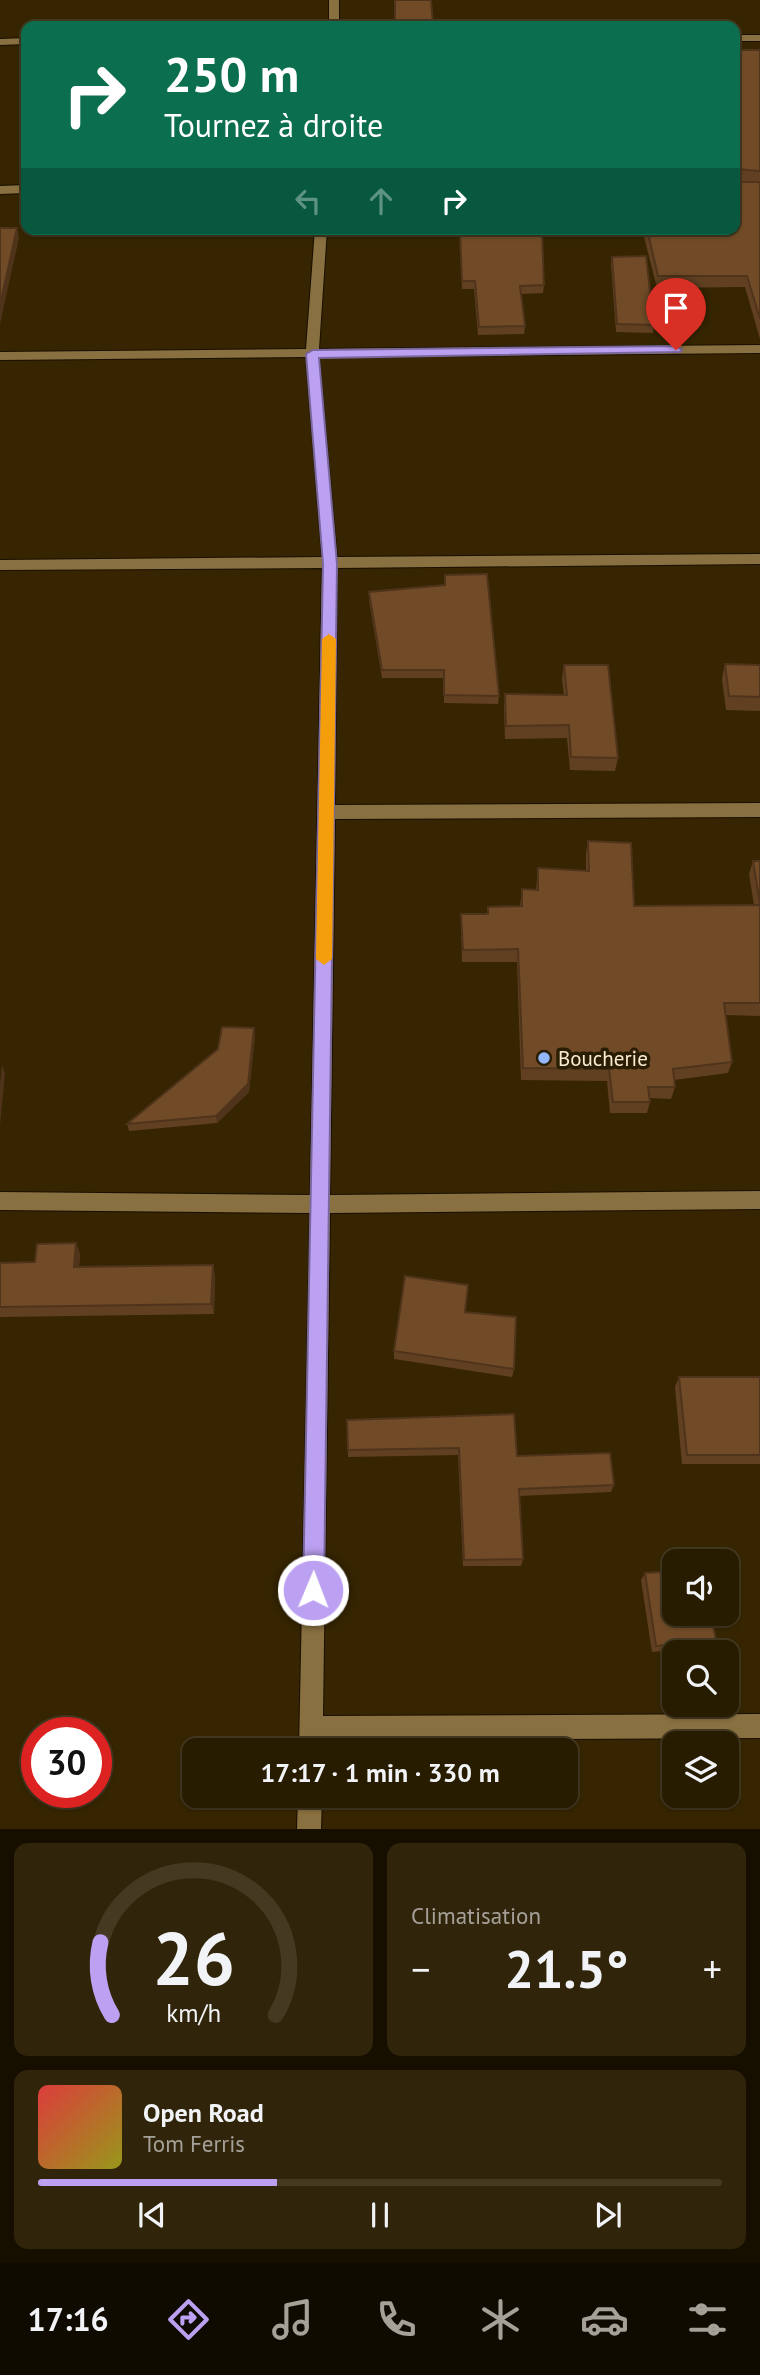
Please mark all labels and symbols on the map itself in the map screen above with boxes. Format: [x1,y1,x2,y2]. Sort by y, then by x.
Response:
pin [646,278,706,350]
place label: Boucherie [558,1045,648,1072]
marker: Boucherie [536,1050,552,1066]
position arrow [276,1553,350,1627]
speed limit sign: 30 [21,1717,112,1808]

